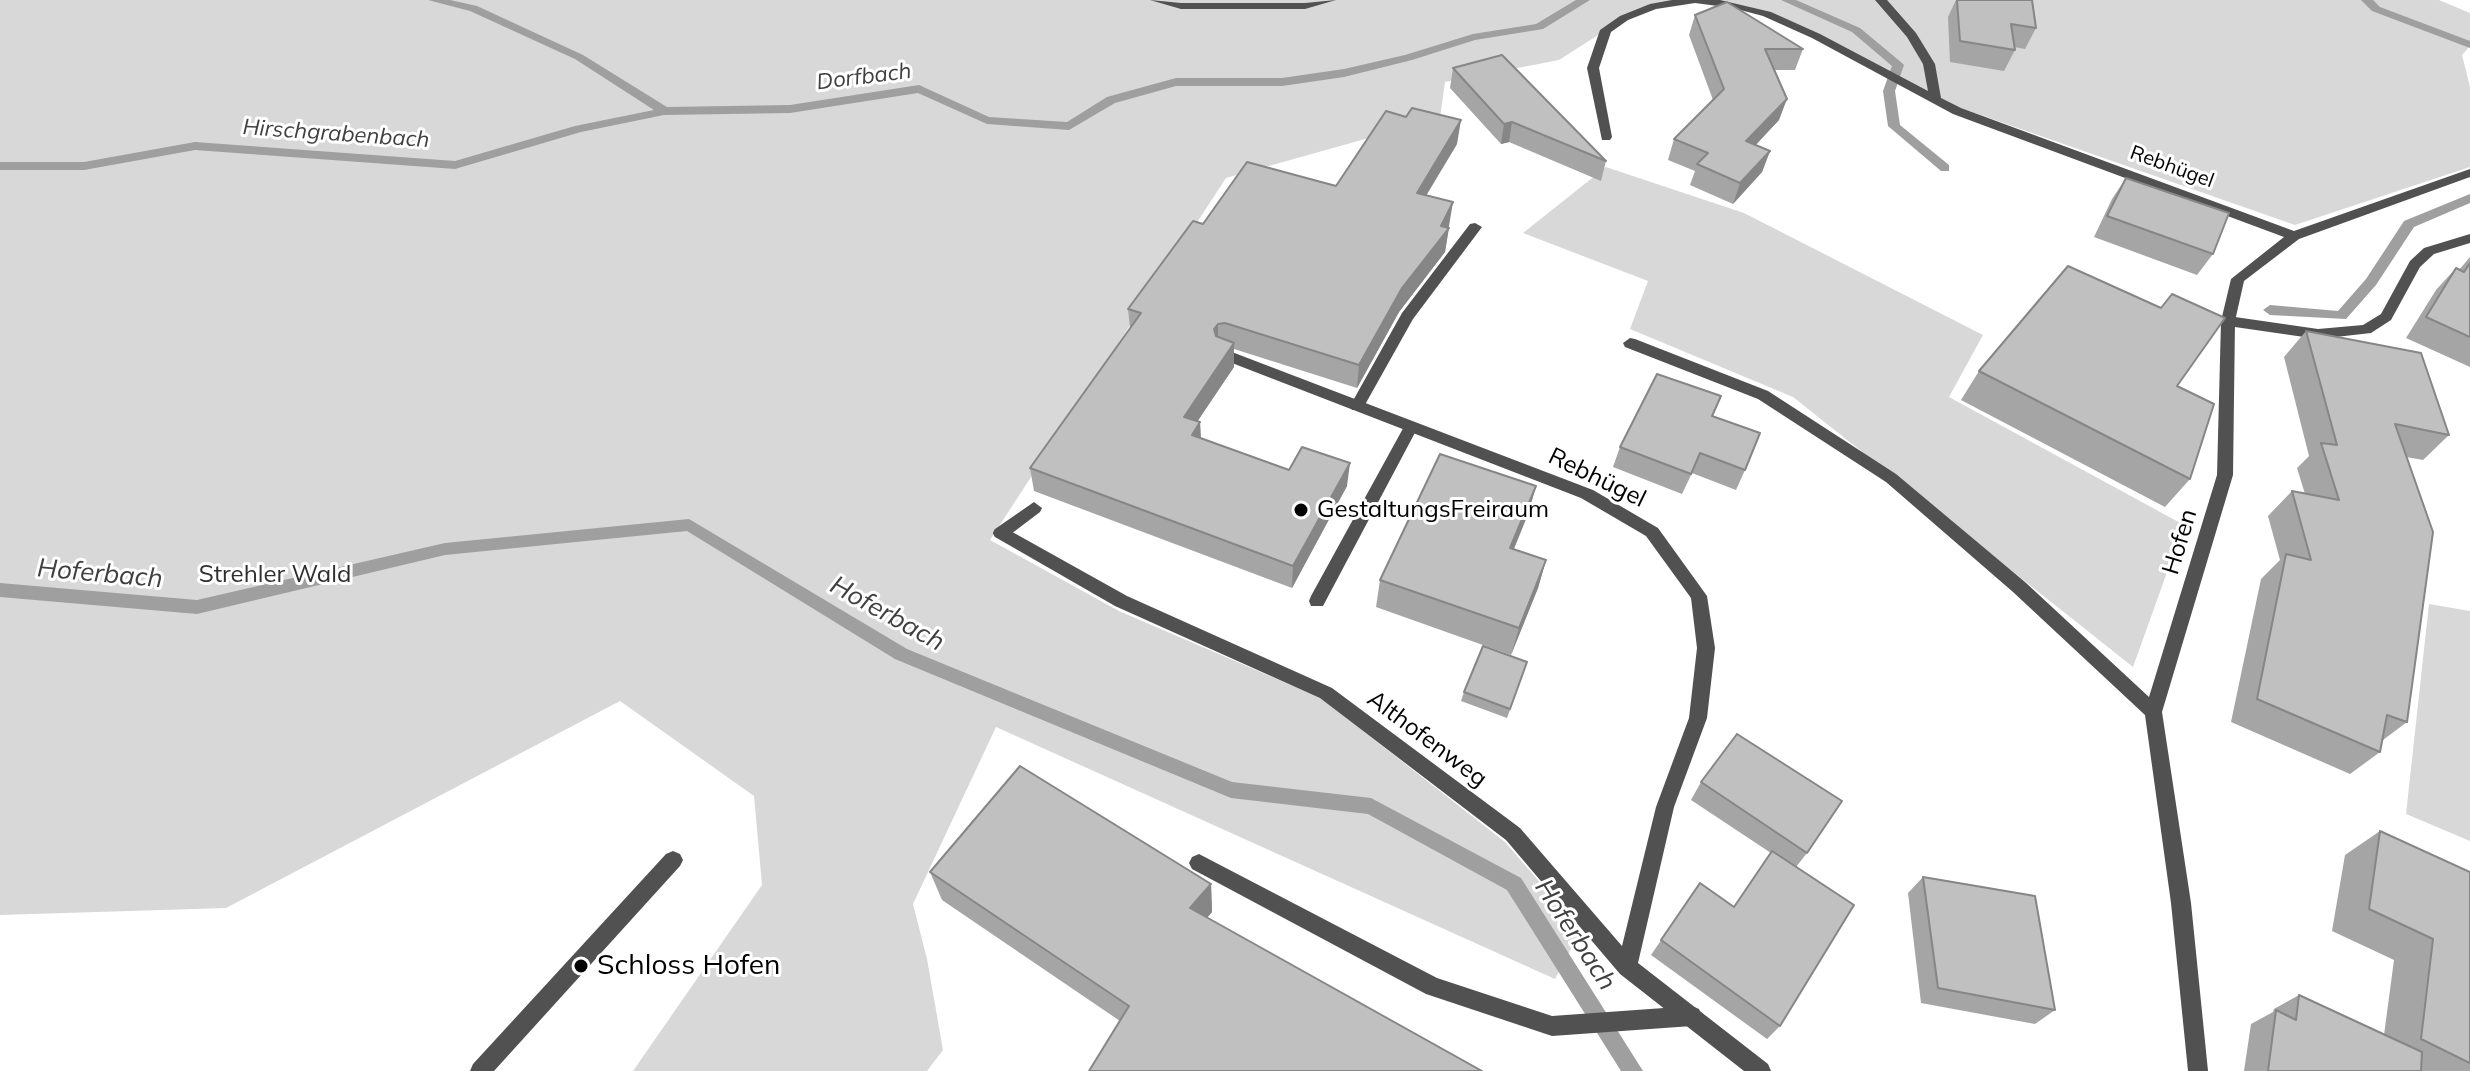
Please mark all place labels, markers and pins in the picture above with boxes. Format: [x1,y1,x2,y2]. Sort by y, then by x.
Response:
place label: GestaltungsFreiraum [1317,496,1549,524]
marker: GestaltungsFreiraum [1292,501,1310,519]
place label: Schloss Hofen [597,949,780,983]
marker: Schloss Hofen [572,957,590,975]

